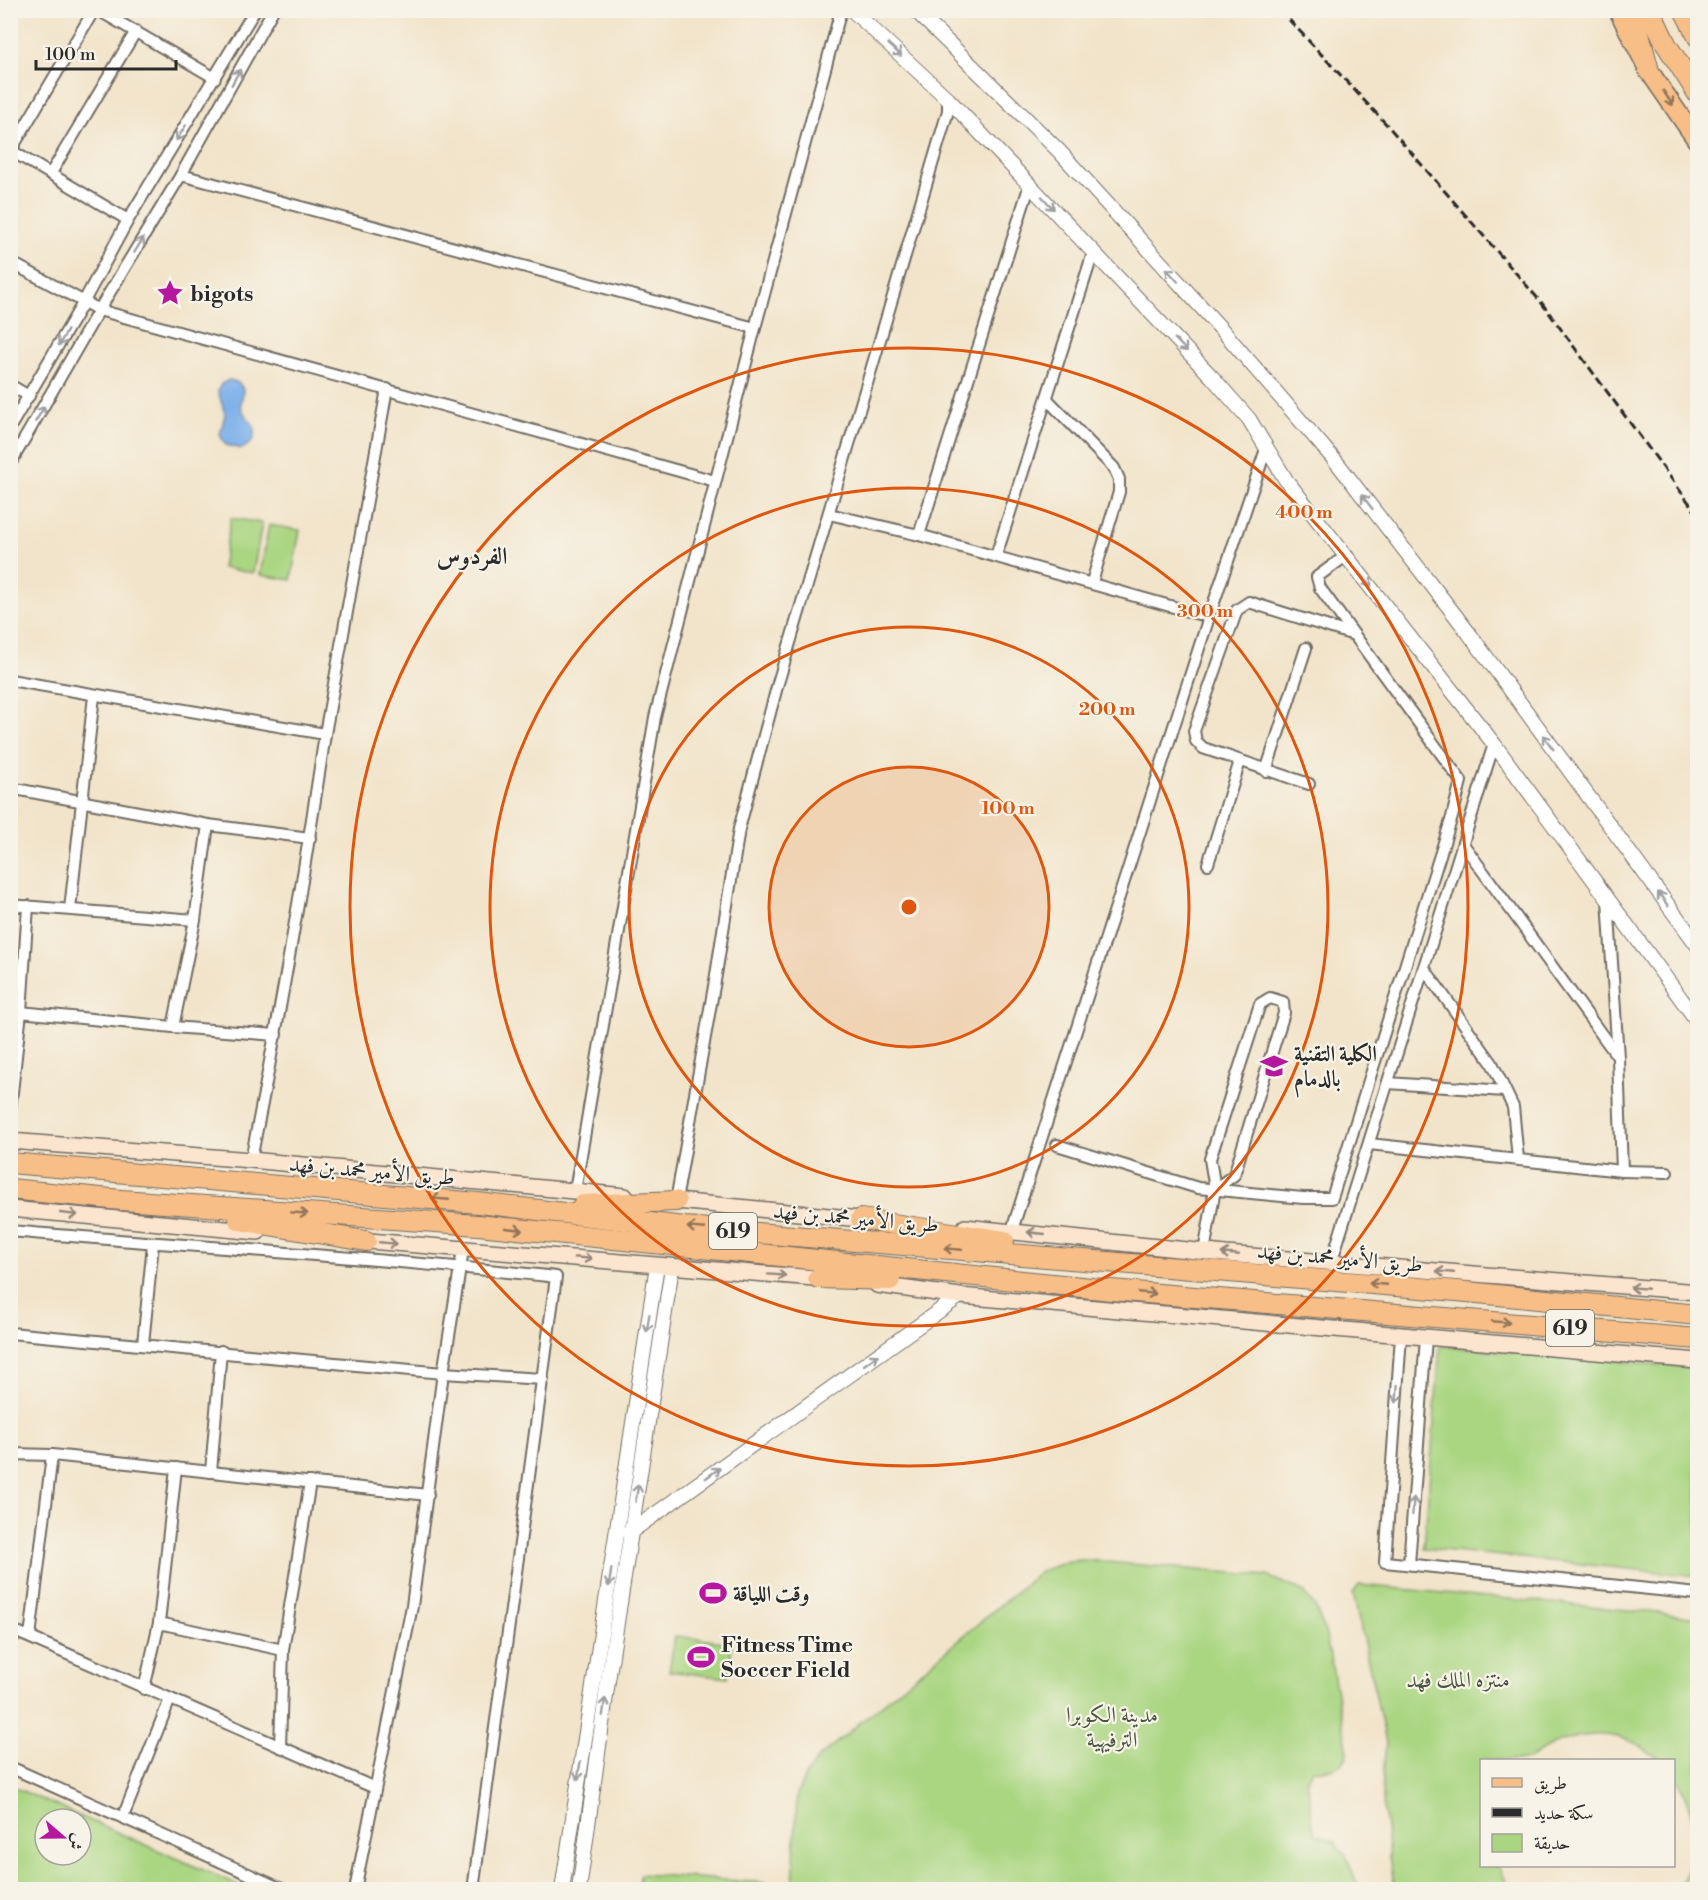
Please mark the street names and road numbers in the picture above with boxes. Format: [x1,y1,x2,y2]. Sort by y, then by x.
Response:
street label: طريق الأمير محمد بن فهد [288,1148,456,1192]
street label: طريق الأمير محمد بن فهد [772,1195,940,1239]
road number: 619 [709,1213,757,1249]
street label: طريق الأمير محمد بن فهد [1256,1235,1424,1279]
road number: 619 [1546,1310,1594,1346]

